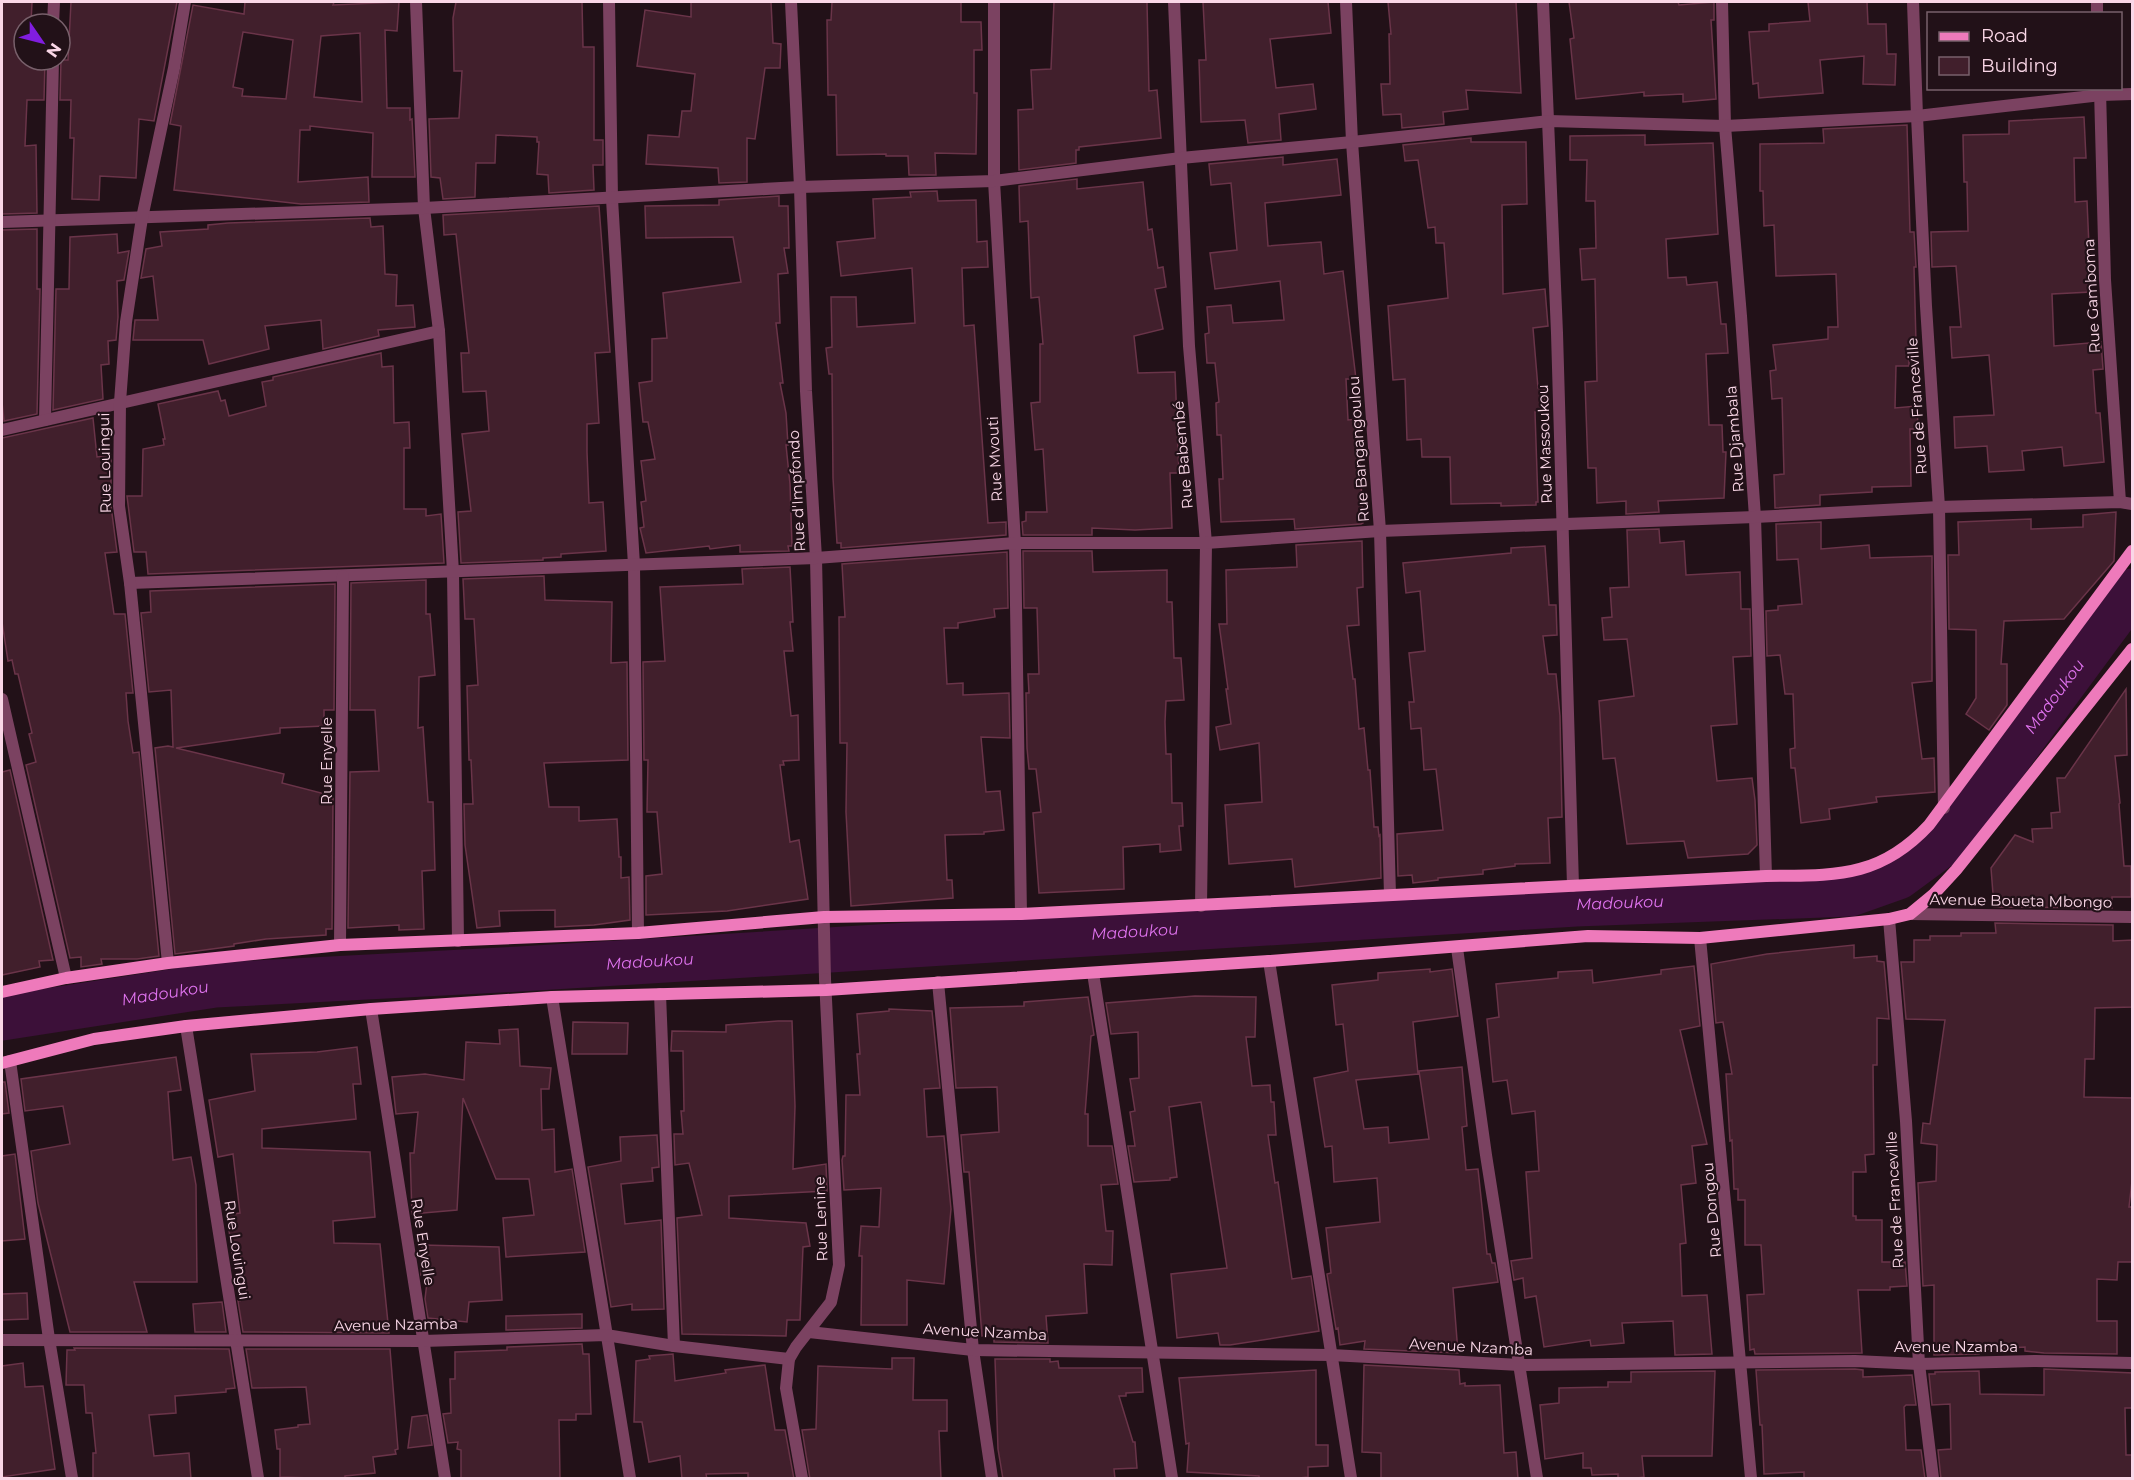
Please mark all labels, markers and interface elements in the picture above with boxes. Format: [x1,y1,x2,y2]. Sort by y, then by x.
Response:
north arrow [12,12,72,72]
legend [1927,12,2122,90]
text: Road [1981,25,2028,47]
text: N [42,40,65,61]
text: Building [1981,55,2058,77]
street label: Rue Gamboma [2079,238,2104,354]
street label: Rue de Franceville [1902,337,1931,475]
street label: Rue Bangangoulou [1344,375,1373,523]
street label: Rue Massoukou [1533,384,1556,504]
street label: Rue Djambala [1721,385,1748,493]
street label: Rue Babembé [1168,400,1197,510]
street label: Rue Louingui [94,413,115,514]
street label: Rue Mvouti [983,416,1006,502]
street label: Rue d'Impfondo [784,430,809,552]
water label: Madoukou [2021,655,2088,737]
street label: Rue Enyelle [317,717,336,805]
street label: Avenue Boueta Mbongo [1930,889,2113,912]
water label: Madoukou [1576,892,1664,914]
water label: Madoukou [1091,919,1180,944]
water label: Madoukou [605,949,694,974]
water label: Madoukou [120,977,210,1009]
street label: Rue de Franceville [1881,1131,1908,1269]
street label: Rue Dongou [1698,1162,1725,1259]
street label: Rue Lenine [810,1176,831,1262]
street label: Rue Enyelle [407,1197,440,1287]
street label: Rue Louingui [220,1199,255,1301]
street label: Avenue Nzamba [334,1314,458,1335]
street label: Avenue Nzamba [923,1319,1048,1344]
street label: Avenue Nzamba [1409,1334,1534,1359]
street label: Avenue Nzamba [1894,1337,2018,1356]

